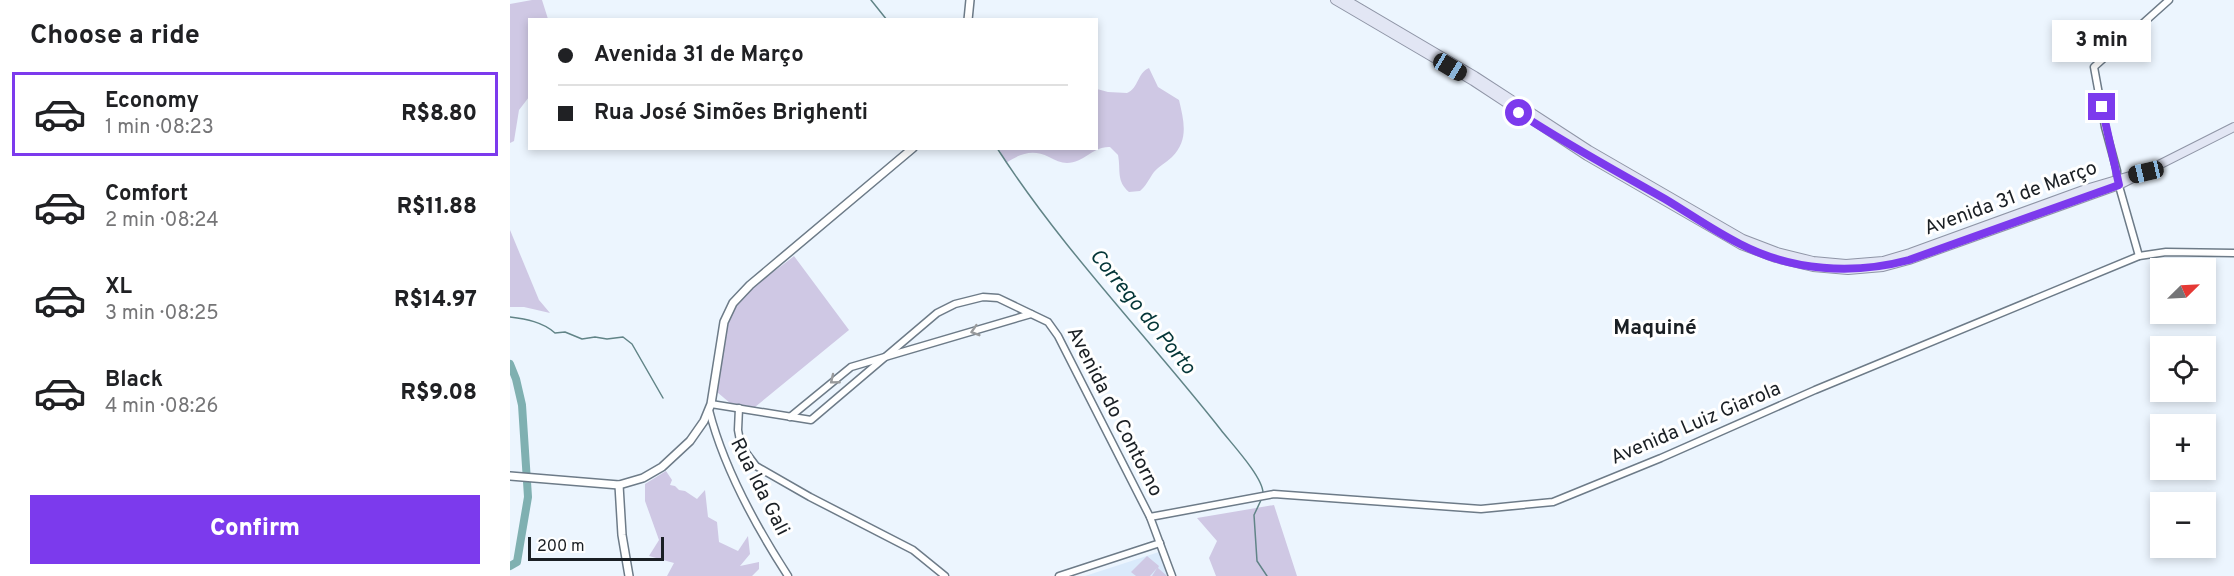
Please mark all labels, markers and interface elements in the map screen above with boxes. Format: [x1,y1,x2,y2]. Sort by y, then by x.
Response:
text: Choose a ride [30,19,200,53]
callout: 3 min [2052,20,2152,62]
text: 3 min [2075,28,2128,54]
text: Avenida 31 de Março [594,42,804,69]
car [1430,50,1470,84]
icon: car [33,87,87,141]
text: Economy [105,88,199,115]
route end [2088,93,2115,120]
route start [1505,99,1532,126]
text: Rua José Simões Brighenti [594,100,868,127]
text: R$8.80 [401,101,477,128]
text: 1 min · 08:23 [105,115,214,141]
street label: Avenida 31 de Março [1921,156,2101,242]
car [2126,159,2166,185]
icon: car [33,180,87,234]
text: Comfort [105,181,188,208]
text: R$11.88 [397,194,477,221]
text: 2 min · 08:24 [105,208,219,234]
water label: Corrego do Porto [1083,243,1202,381]
north arrow [2150,258,2216,324]
map controls [2150,258,2216,558]
icon: car [33,273,87,327]
text: XL [105,274,132,301]
text: R$14.97 [394,287,477,314]
text: 3 min · 08:25 [105,301,219,327]
district label: Maquiné [1613,315,1697,342]
street label: Avenida do Contorno [1060,323,1168,501]
one-way arrow [971,324,981,336]
button: locate [2150,336,2216,402]
icon: car [33,366,87,420]
text: Black [105,367,163,394]
one-way arrow [830,373,841,384]
street label: Avenida Luiz Giarola [1607,376,1785,472]
text: R$9.08 [401,380,477,407]
text: 4 min · 08:26 [105,394,219,420]
button: + [2150,414,2216,480]
street label: Rua Ida Gali [723,434,795,540]
button: − [2150,492,2216,558]
button: Confirm [30,495,480,564]
scale bar [528,534,664,562]
text: 200 m [537,537,585,557]

